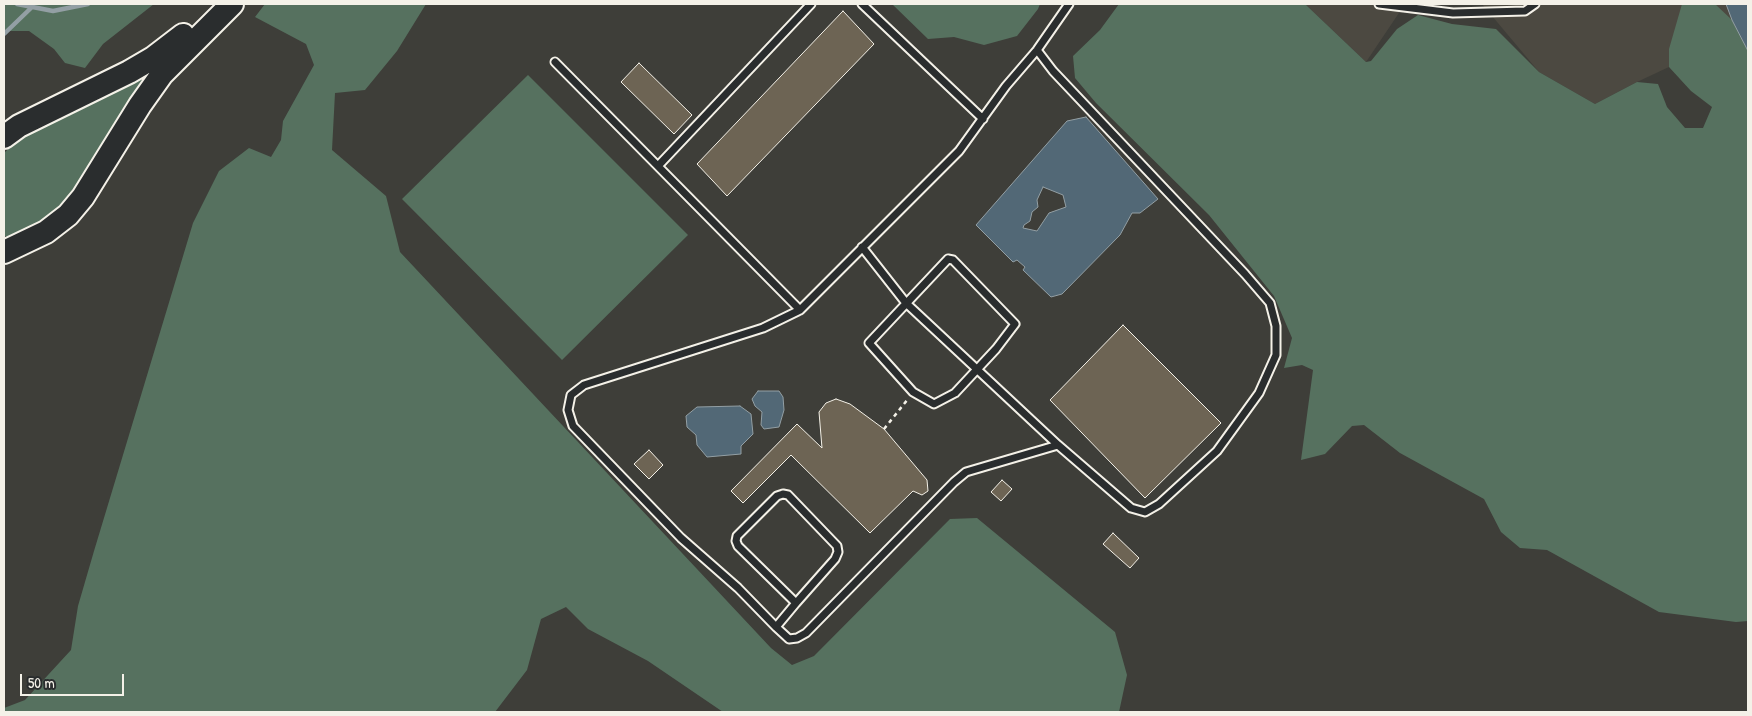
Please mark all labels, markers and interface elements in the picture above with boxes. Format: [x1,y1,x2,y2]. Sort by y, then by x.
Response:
scale bar [22,664,126,696]
text: 50 m [28,672,55,693]

